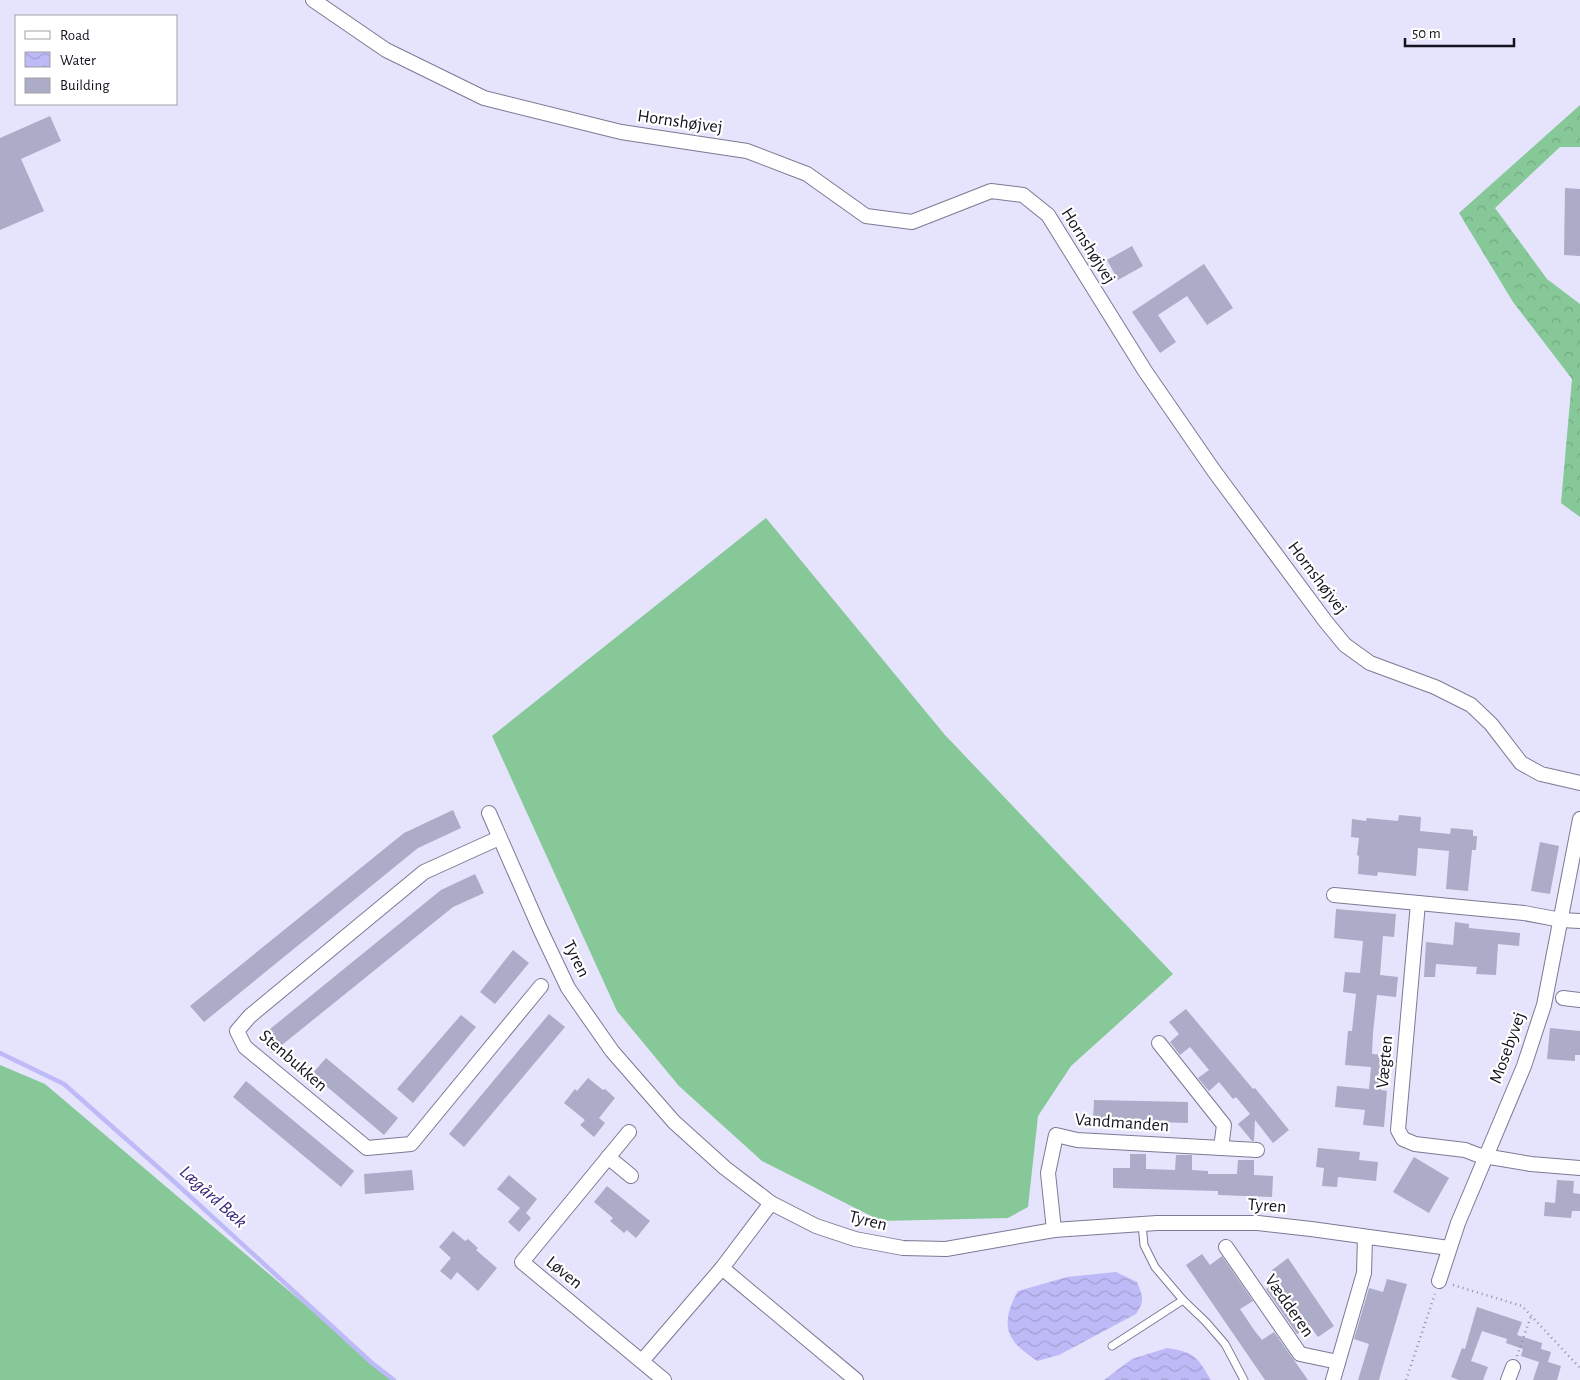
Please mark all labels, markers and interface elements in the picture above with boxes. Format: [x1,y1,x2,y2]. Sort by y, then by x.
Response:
legend [15,15,178,105]
scale bar [1405,15,1514,47]
text: 50 m [1412,26,1441,41]
text: Road [60,28,90,43]
text: Water [60,53,96,68]
text: Building [60,78,110,93]
street label: Hornshøjvej [636,107,724,137]
street label: Hornshøjvej [1058,205,1118,287]
street label: Hornshøjvej [1284,538,1350,618]
street label: Tyren [559,938,593,980]
street label: Mosebyvej [1487,1010,1529,1086]
street label: Stenbukken [256,1027,330,1095]
street label: Vægten [1374,1035,1396,1089]
street label: Vandmanden [1074,1111,1170,1135]
water label: Lægård Bæk [176,1162,250,1232]
street label: Tyren [1247,1196,1287,1216]
street label: Tyren [847,1208,889,1234]
street label: Løven [542,1253,586,1293]
street label: Vædderen [1261,1271,1317,1341]

